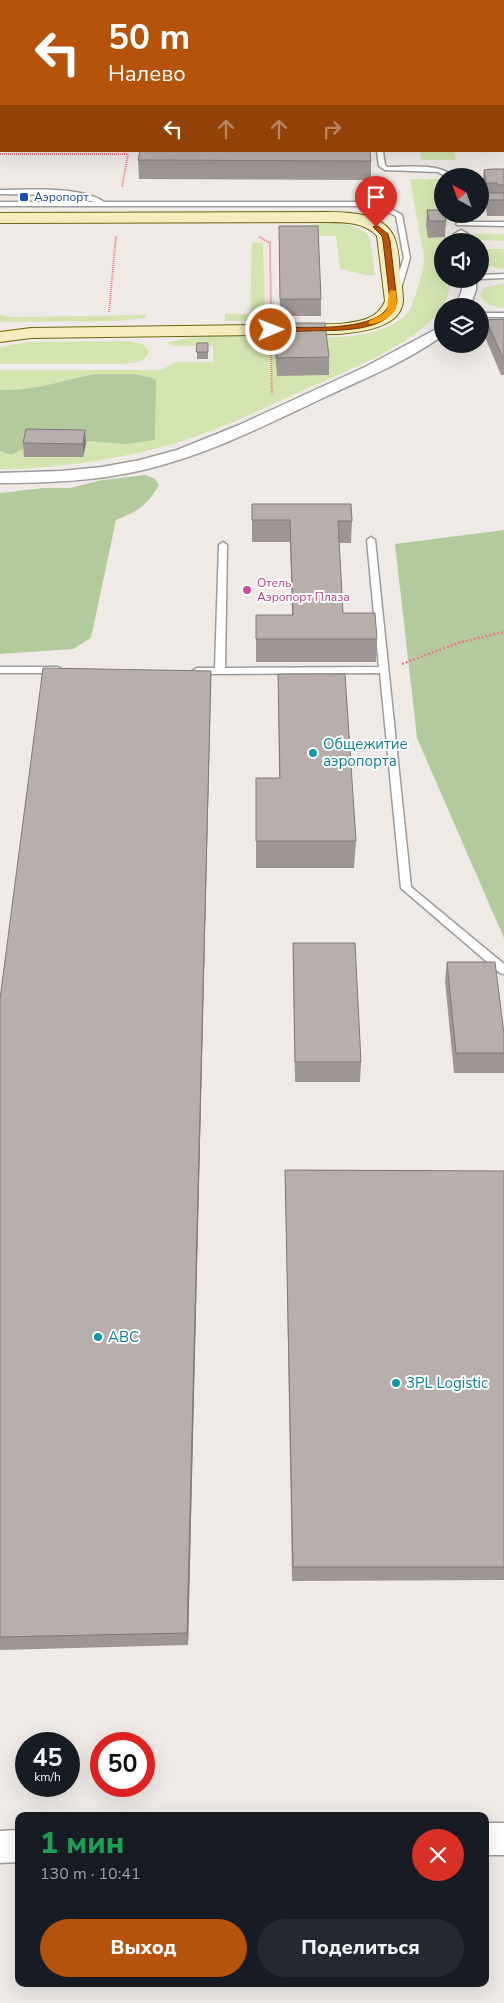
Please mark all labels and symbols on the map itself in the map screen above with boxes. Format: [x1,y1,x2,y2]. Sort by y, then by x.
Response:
north arrow [434,168,489,222]
pin [355,176,397,227]
place label: Аэропорт [34,189,89,205]
marker: Аэропорт [18,191,30,203]
position arrow [244,303,296,355]
place label: Отель Аэропорт Плаза [257,575,350,605]
marker: Отель Аэропорт Плаза [241,584,253,596]
place label: Общежитие аэропорта [323,734,408,771]
marker: Общежитие аэропорта [307,747,319,759]
place label: ABC [108,1327,139,1347]
marker: ABC [92,1331,104,1343]
place label: 3PL Logistic [406,1373,488,1393]
marker: 3PL Logistic [390,1377,402,1389]
speed limit sign: 50 [90,1732,155,1797]

